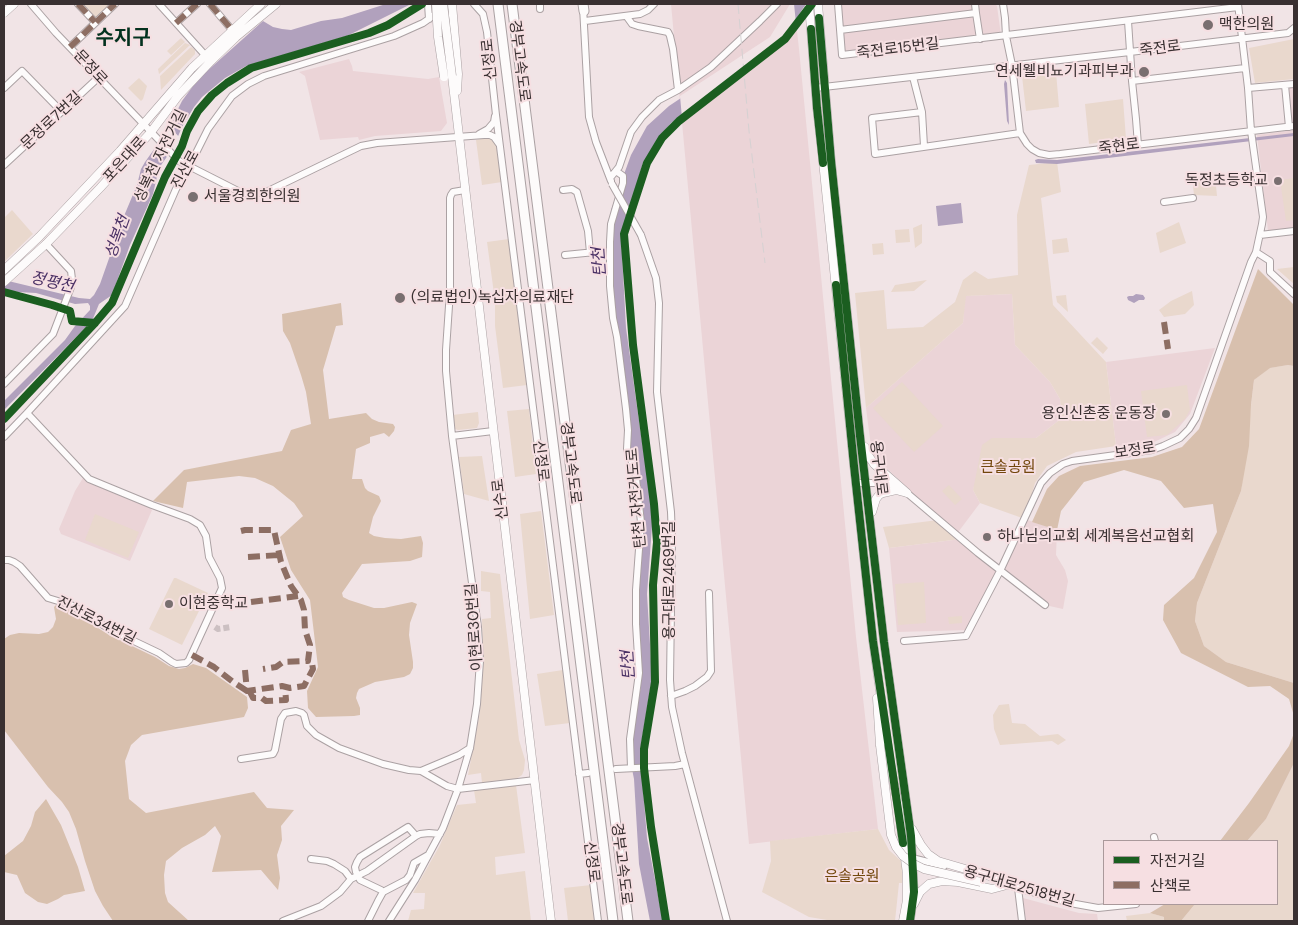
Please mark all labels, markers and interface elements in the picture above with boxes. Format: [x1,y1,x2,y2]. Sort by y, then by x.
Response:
place label: 맥한의원 [1219,16,1274,34]
marker: 맥한의원 [1201,18,1215,32]
street label: 경부고속도로 [505,19,533,103]
district label: 수지구 [95,27,151,51]
street label: 죽전로15번길 [856,35,940,63]
street label: 신정로 [479,37,501,81]
street label: 죽전로 [1138,38,1182,60]
street label: 문정로 [69,47,111,89]
place label: 연세웰비뇨기과피부과 [995,63,1133,81]
marker: 연세웰비뇨기과피부과 [1137,65,1151,79]
street label: 문정로7번길 [18,88,86,154]
street label: 성복천 자전거길 [131,107,191,205]
street label: 포은대로 [100,133,150,187]
street label: 죽현로 [1097,136,1141,158]
street label: 진산로 [168,147,204,193]
place label: 독정초등학교 [1185,172,1268,190]
marker: 독정초등학교 [1272,175,1284,187]
place label: 서울경희한의원 [204,188,301,206]
marker: 서울경희한의원 [186,190,200,204]
water label: 성복천 [101,213,135,261]
water label: 탄천 [589,247,611,277]
water label: 정평천 [28,269,76,297]
place label: (의료법인)녹십자의료재단 [411,289,574,307]
marker: (의료법인)녹십자의료재단 [393,291,407,305]
place label: 용인신촌중 운동장 [1042,405,1156,423]
marker: 용인신촌중 운동장 [1160,408,1172,420]
street label: 경부고속도로 [556,421,584,505]
street label: 신정로 [529,439,551,483]
street label: 보정로 [1113,439,1157,463]
street label: 용구대로 [866,440,890,496]
street label: 탄천 자전거도로 [624,447,650,549]
park label: 큰솔공원 [980,459,1036,477]
street label: 신수로 [490,477,512,521]
street label: 용구대로2469번길 [661,521,679,639]
place label: 하나님의교회 세계복음선교협회 [997,528,1194,546]
marker: 하나님의교회 세계복음선교협회 [981,531,993,543]
street label: 이현로30번길 [463,582,487,672]
street label: 진산로34번길 [53,593,139,649]
place label: 이현중학교 [179,595,248,613]
marker: 이현중학교 [163,598,175,610]
water label: 탄천 [618,650,640,680]
street label: 경부고속도로 [607,822,635,906]
street label: 신정로 [580,840,602,884]
legend [1103,840,1278,905]
text: 자전거길 [1150,851,1205,871]
street label: 용구대로2518번길 [962,863,1076,911]
park label: 은솔공원 [824,868,880,886]
text: 산책로 [1150,876,1191,896]

